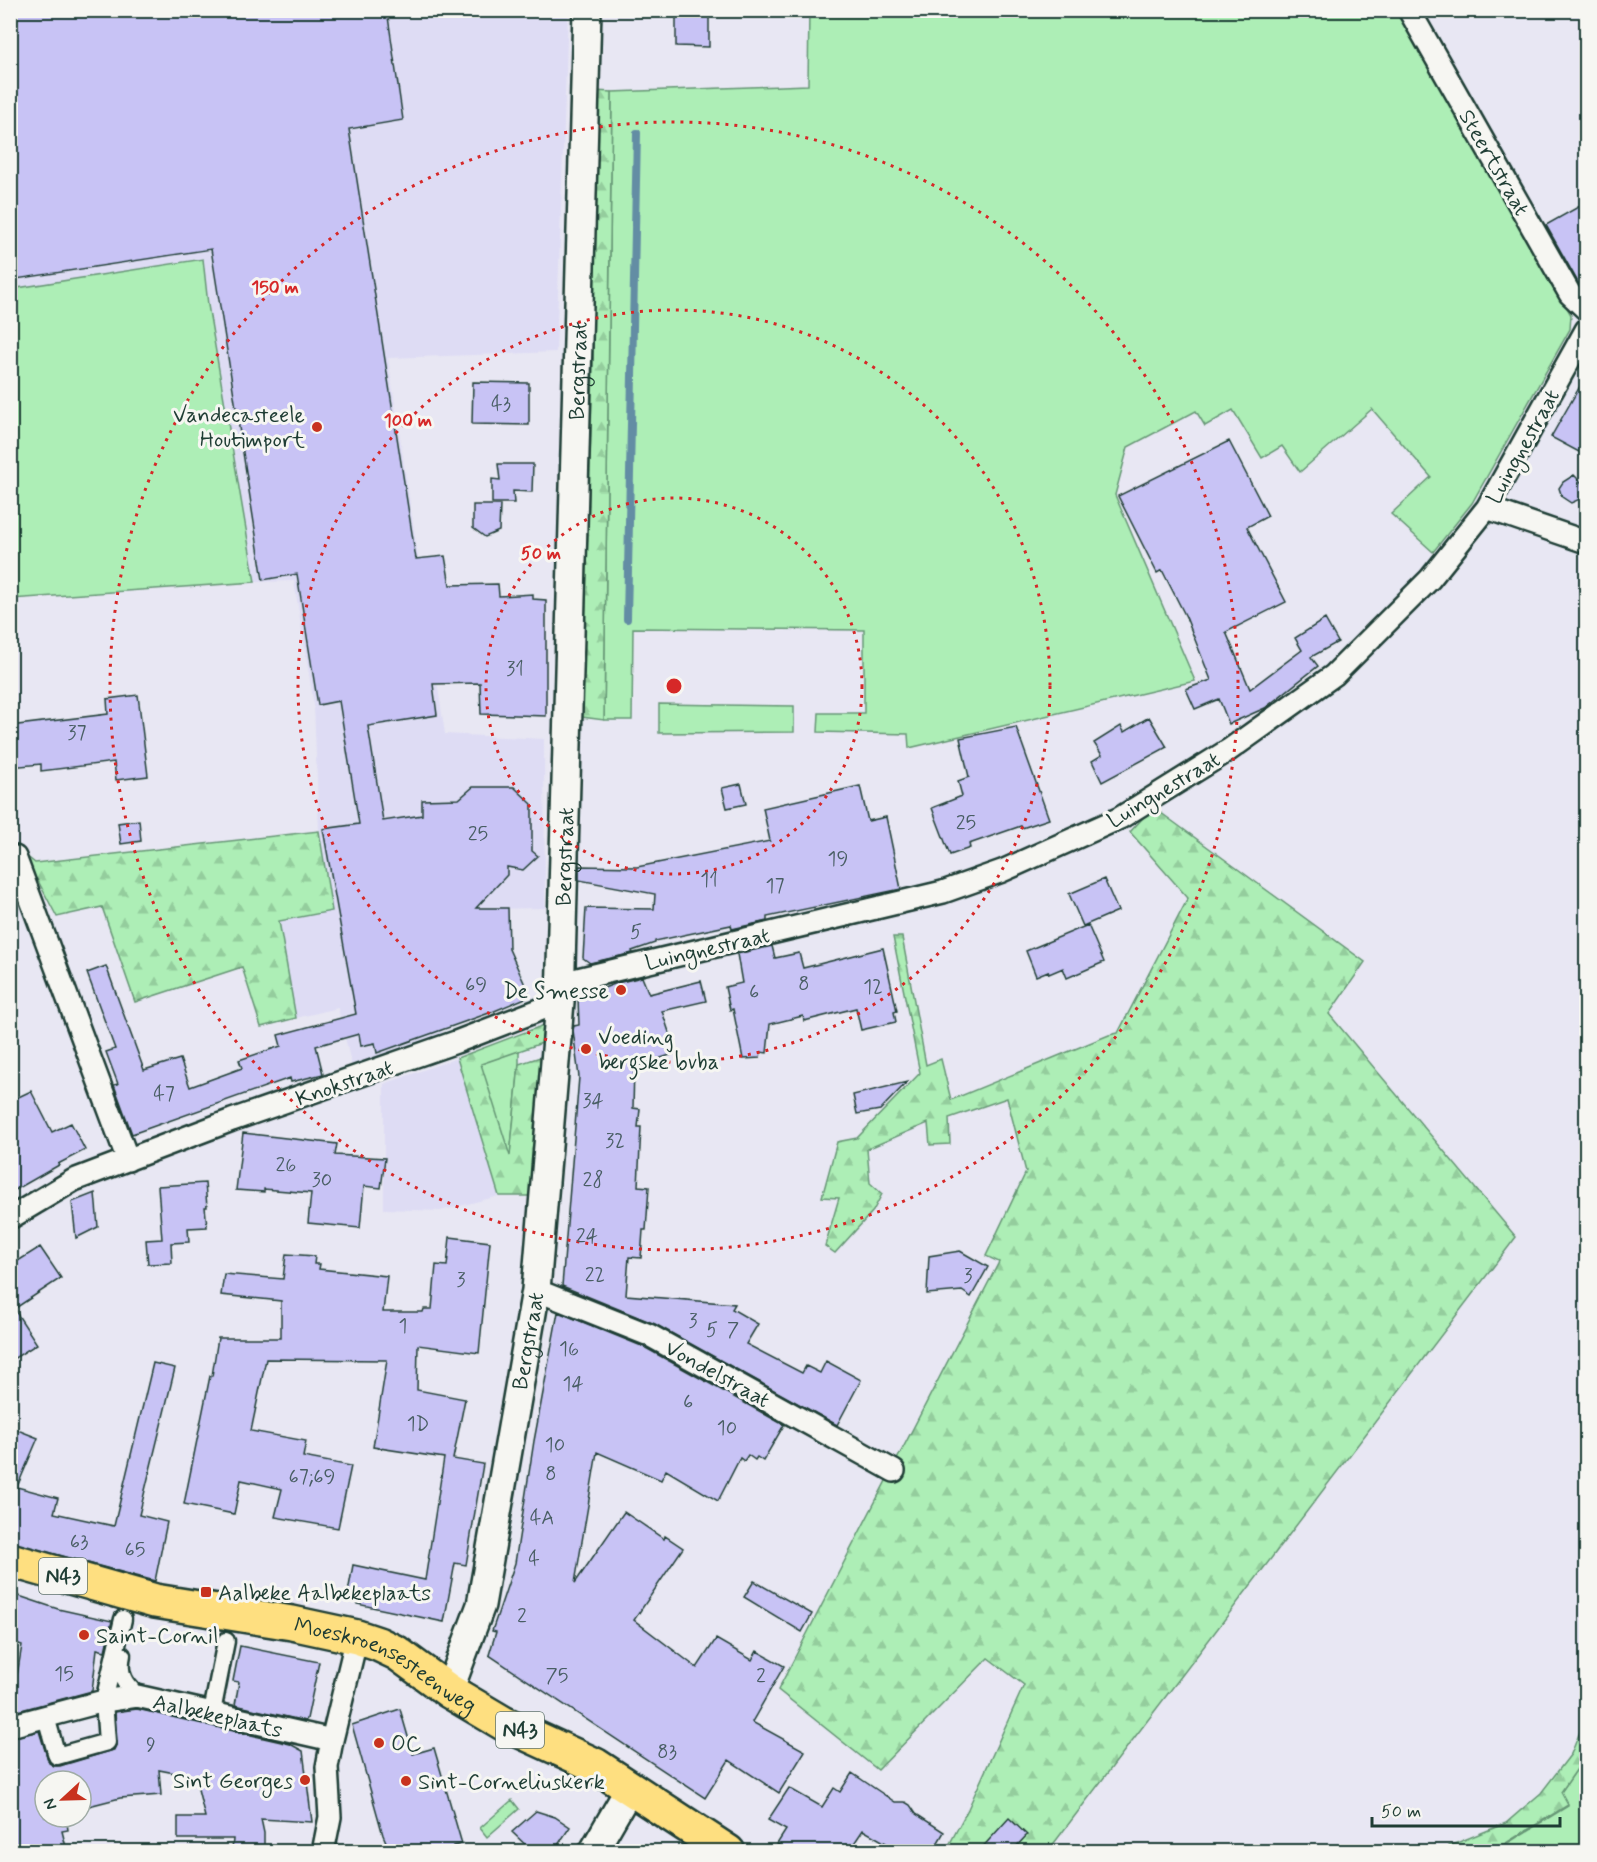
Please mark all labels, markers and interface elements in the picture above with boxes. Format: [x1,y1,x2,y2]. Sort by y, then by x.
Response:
street label: Steertstraat [1452,105,1535,221]
text: 150 m [251,276,299,300]
street label: Bergstraat [564,321,596,421]
street label: Luingnestraat [1481,385,1569,511]
house number: 43 [491,391,511,418]
place label: Vandecasteele Houtimport [173,402,305,455]
text: 100 m [384,409,432,433]
marker: Vandecasteele Houtimport [310,420,324,434]
text: 50 m [521,542,561,566]
house number: 31 [506,656,524,683]
centre of rings [664,676,684,696]
house number: 37 [67,720,87,747]
street label: Luingnestraat [1102,746,1227,838]
street label: Bergstraat [551,807,583,906]
house number: 25 [956,810,976,837]
house number: 25 [468,821,488,848]
house number: 19 [828,846,848,873]
house number: 11 [700,867,718,894]
house number: 17 [766,873,785,900]
house number: 5 [630,919,642,946]
street label: Luingnestraat [642,922,773,981]
house number: 8 [798,971,810,998]
house number: 69 [465,972,487,999]
house number: 12 [863,974,883,1001]
place label: De Smesse [503,978,609,1006]
house number: 6 [749,979,759,1006]
marker: De Smesse [614,983,628,997]
place label: Voeding bergske bvba [598,1024,719,1080]
marker: Voeding bergske bvba [579,1042,593,1056]
street label: Knokstraat [292,1054,397,1114]
house number: 47 [153,1081,175,1108]
house number: 34 [582,1088,604,1115]
house number: 32 [605,1128,625,1155]
house number: 26 [276,1152,296,1179]
house number: 30 [312,1167,332,1194]
house number: 28 [583,1167,603,1194]
house number: 24 [576,1223,598,1250]
house number: 22 [585,1262,605,1289]
house number: 3 [963,1263,973,1290]
house number: 3 [456,1267,466,1294]
street label: Bergstraat [507,1290,551,1392]
house number: 3 [688,1308,698,1335]
house number: 1 [399,1313,407,1340]
house number: 5 [706,1317,718,1344]
house number: 7 [727,1317,739,1344]
street label: Vondelstraat [660,1334,775,1415]
house number: 16 [559,1336,579,1363]
house number: 14 [562,1371,584,1398]
house number: 6 [683,1389,693,1416]
house number: 1D [407,1411,429,1438]
house number: 10 [717,1415,737,1442]
house number: 10 [545,1432,565,1459]
house number: 8 [545,1461,557,1488]
house number: 67;69 [288,1464,336,1491]
house number: 4A [530,1505,554,1532]
house number: 63 [70,1529,88,1556]
house number: 65 [125,1537,145,1564]
house number: 4 [528,1546,540,1573]
road number: N43 [39,1558,87,1594]
place label: Aalbeke Aalbekeplaats [218,1580,431,1608]
marker: Aalbeke Aalbekeplaats [199,1585,213,1599]
house number: 2 [517,1603,527,1630]
street label: Moeskroensesteenweg [291,1612,481,1723]
place label: Saint-Cornil [96,1623,218,1651]
marker: Saint-Cornil [77,1628,91,1642]
house number: 15 [54,1661,74,1688]
house number: 75 [546,1663,568,1690]
house number: 2 [756,1663,766,1690]
street label: Aalbekeplaats [150,1688,285,1745]
road number: N43 [496,1712,544,1748]
place label: OC [391,1731,422,1759]
house number: 9 [146,1732,156,1759]
marker: OC [372,1736,386,1750]
house number: 83 [657,1739,677,1766]
place label: Sint Georges [173,1768,293,1799]
north arrow [33,1769,93,1829]
place label: Sint-Corneliuskerk [418,1769,605,1797]
marker: Sint Georges [298,1773,312,1787]
marker: Sint-Corneliuskerk [399,1774,413,1788]
scale bar [1372,1790,1560,1828]
text: N [39,1795,62,1813]
text: 50 m [1381,1800,1421,1824]

